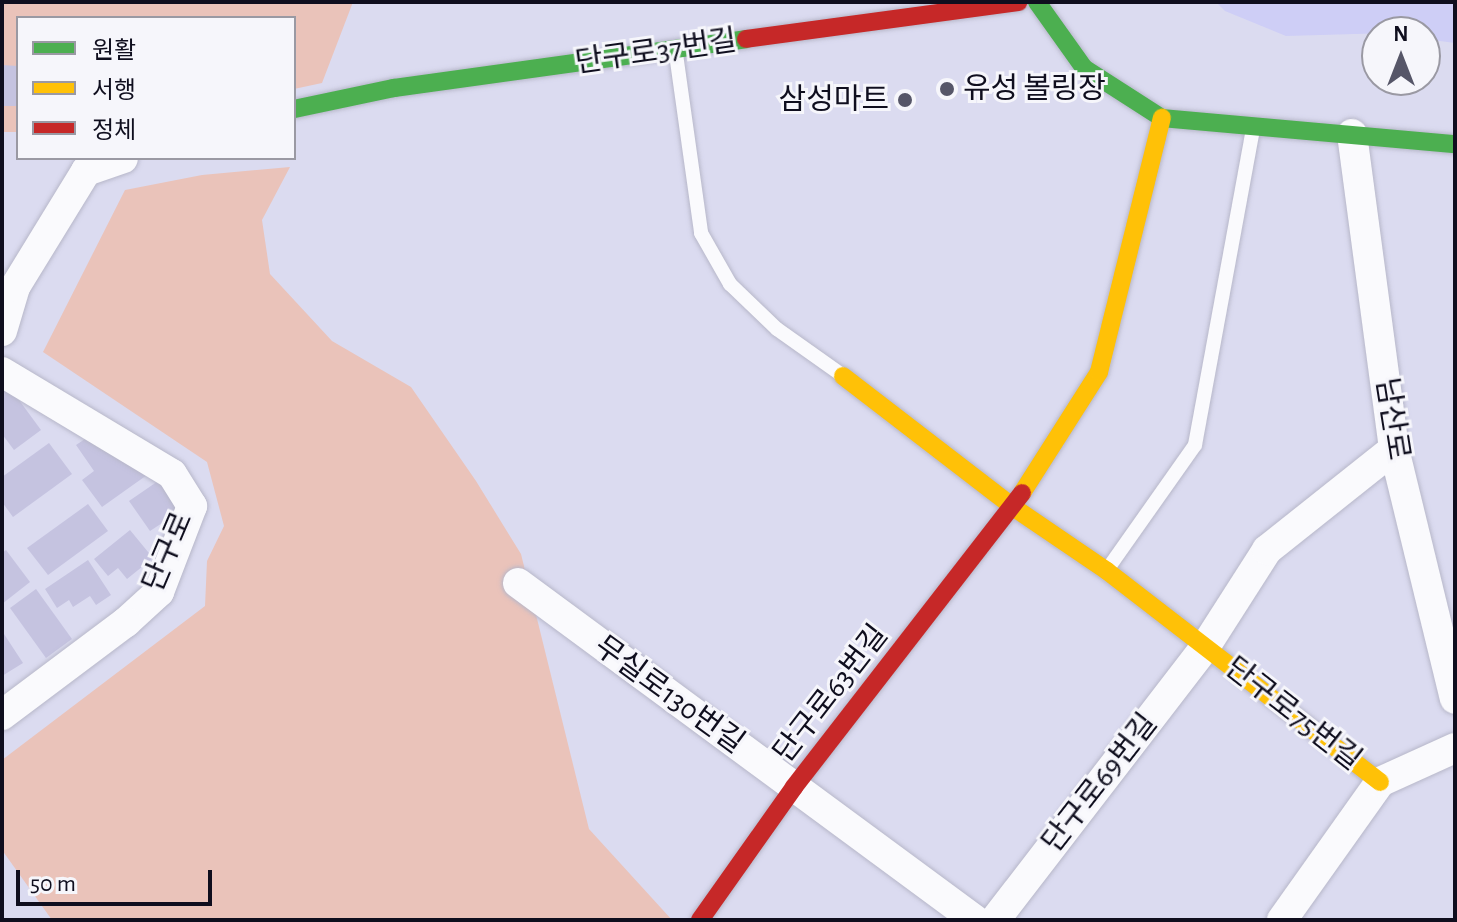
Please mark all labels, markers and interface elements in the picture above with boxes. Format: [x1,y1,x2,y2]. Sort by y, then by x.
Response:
legend [16,16,296,160]
north arrow [1361,16,1441,96]
street label: 단구로37번길 [573,23,739,81]
text: N [1393,23,1409,45]
text: 원활 [92,39,136,63]
place label: 유성 볼링장 [963,71,1106,107]
text: 서행 [92,79,136,103]
marker: 유성 볼링장 [938,80,956,98]
place label: 삼성마트 [779,82,889,118]
marker: 삼성마트 [896,91,914,109]
text: 정체 [92,119,136,143]
street label: 남산로 [1368,375,1416,463]
street label: 단구로 [135,507,201,597]
street label: 단구로63번길 [766,618,896,770]
street label: 무실로130번길 [587,629,751,761]
street label: 단구로75번길 [1218,650,1368,778]
street label: 단구로69번길 [1035,706,1165,860]
scale bar [20,854,216,904]
text: 50 m [30,872,76,896]

